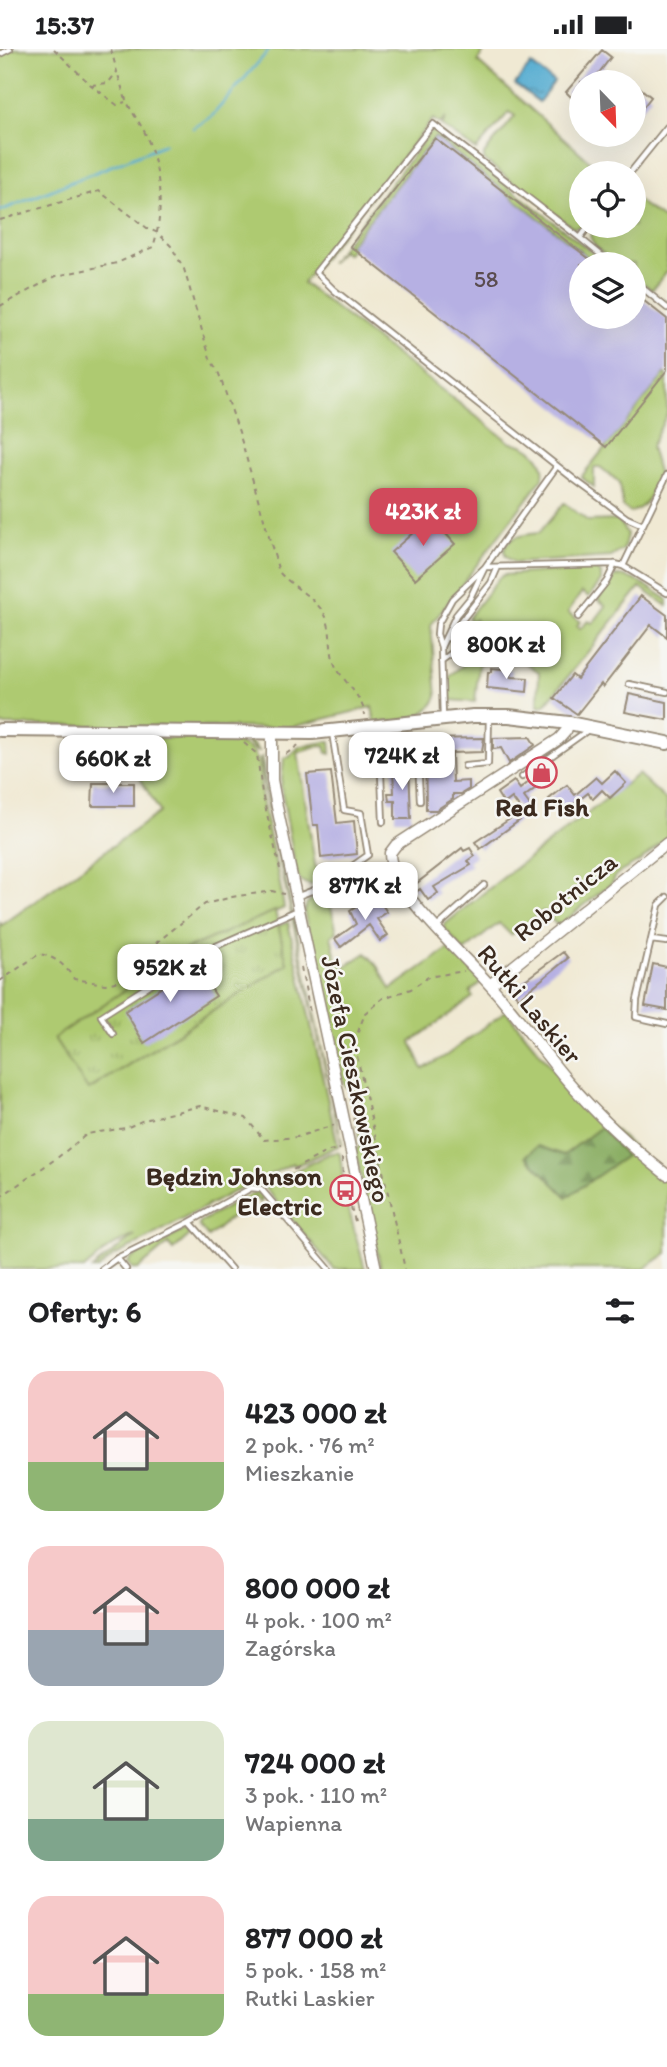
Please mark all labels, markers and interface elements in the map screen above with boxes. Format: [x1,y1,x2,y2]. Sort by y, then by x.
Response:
text: 15:37 [35,9,94,41]
north arrow [569,70,646,147]
map controls [569,70,646,329]
button: locate [569,161,646,238]
button: layers [569,252,646,329]
house number: 58 [474,265,498,293]
pin: 423K zł [358,489,488,548]
text: 423K zł [385,497,461,525]
pin: 800K zł [441,621,571,681]
text: 800K zł [467,630,545,658]
pin: 724K zł [337,733,467,792]
pin: 660K zł [48,735,178,795]
text: 724K zł [365,741,439,769]
text: 660K zł [75,744,151,772]
shop icon: Red Fish [525,755,559,789]
place label: Red Fish [495,791,589,823]
street label: Robotnicza [507,845,624,949]
pin: 877K zł [300,863,430,922]
text: 877K zł [329,871,401,899]
street label: Rutki Laskier [471,938,589,1070]
pin: 952K zł [105,944,235,1004]
street label: Józefa Cieszkowskiego [314,952,398,1206]
text: 952K zł [133,953,207,981]
place label: Będzin Johnson Electric [146,1160,322,1222]
bus stop icon: Będzin Johnson Electric [328,1174,362,1208]
icon: filters [601,1292,639,1330]
text: Oferty: 6 [28,1293,141,1330]
text: 423 000 zł [245,1394,387,1431]
icon: home [84,1399,168,1483]
text: 2 pok. · 76 m² [245,1431,375,1459]
text: Mieszkanie [245,1459,354,1487]
text: 800 000 zł [245,1569,390,1606]
icon: home [84,1574,168,1658]
text: 4 pok. · 100 m² [245,1606,392,1634]
text: Zagórska [245,1634,336,1662]
text: 724 000 zł [245,1744,385,1781]
icon: home [84,1749,168,1833]
text: 3 pok. · 110 m² [245,1781,387,1809]
text: Wapienna [245,1809,342,1837]
text: 877 000 zł [245,1919,383,1956]
icon: home [84,1924,168,2008]
text: 5 pok. · 158 m² [245,1956,387,1984]
text: Rutki Laskier [245,1984,374,2012]

